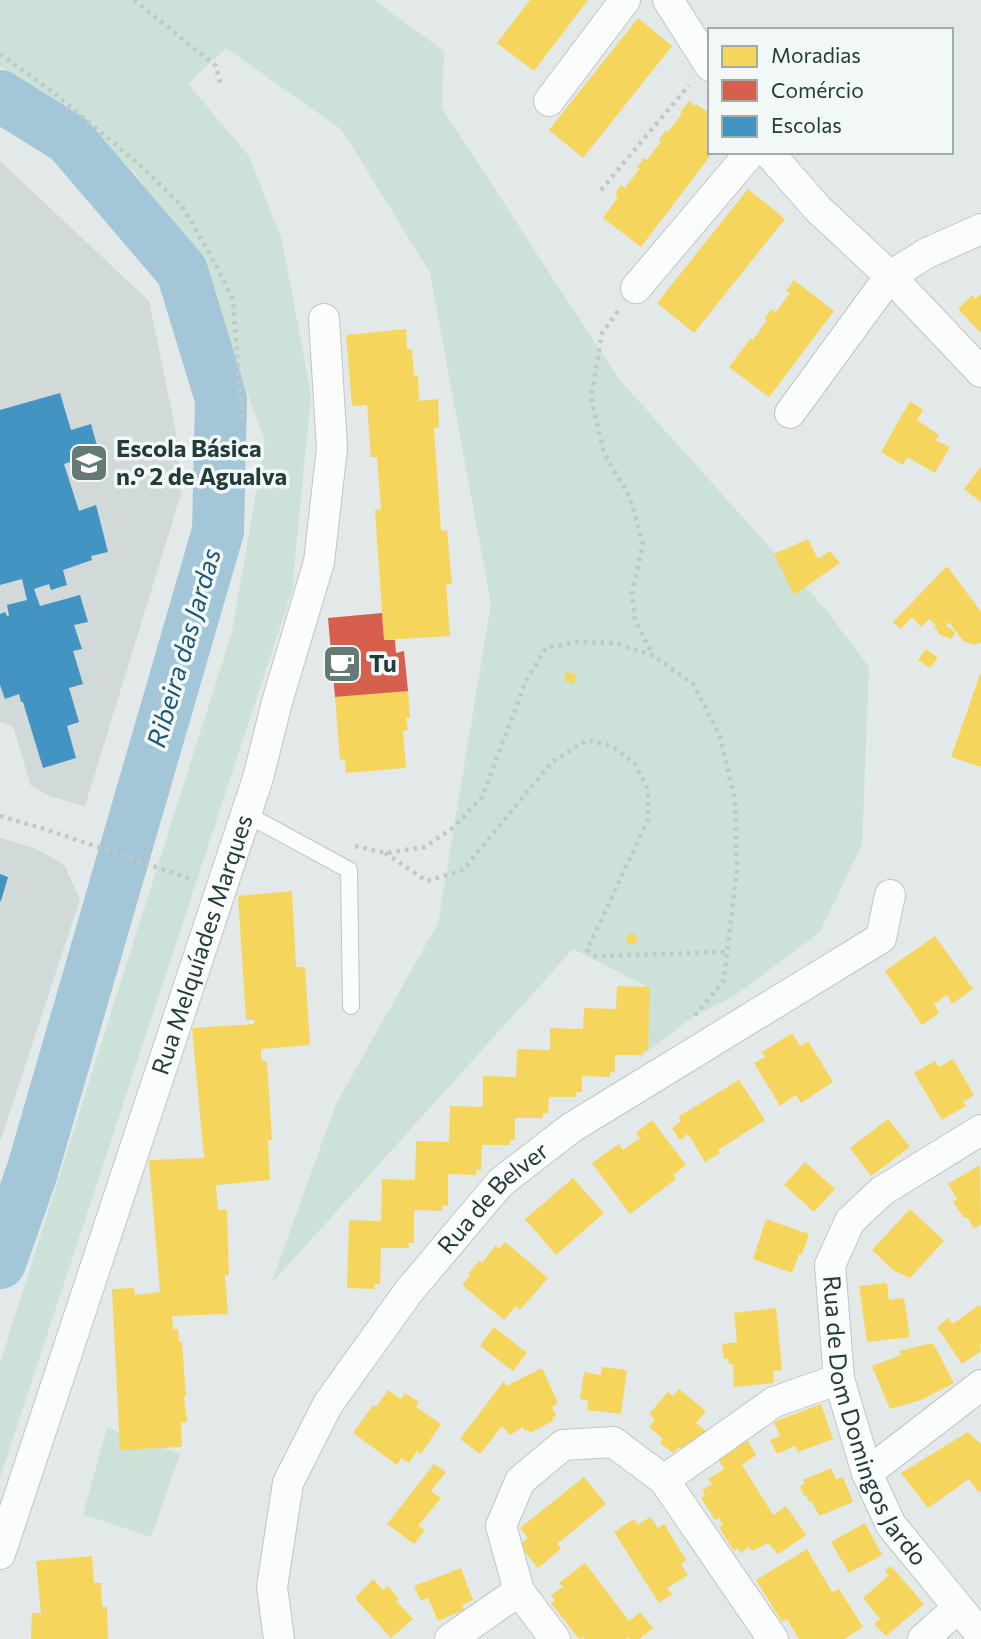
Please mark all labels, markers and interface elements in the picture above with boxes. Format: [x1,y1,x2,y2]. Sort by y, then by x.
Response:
legend [708,28,953,154]
text: Moradias [771,42,861,67]
text: Comércio [771,77,864,102]
text: Escolas [771,112,842,137]
place label: Escola Básica n.º 2 de Agualva [116,433,287,490]
school or university icon: Escola Básica n.º 2 de Agualva [68,442,110,484]
water label: Ribeira das Jardas [139,544,226,751]
cafe icon: Tu [321,643,363,685]
place label: Tu [369,648,397,677]
street label: Rua Melquíades Marques [144,811,258,1078]
street label: Rua de Belver [431,1135,554,1259]
street label: Rua de Dom Domingos Jardo [818,1274,934,1571]

